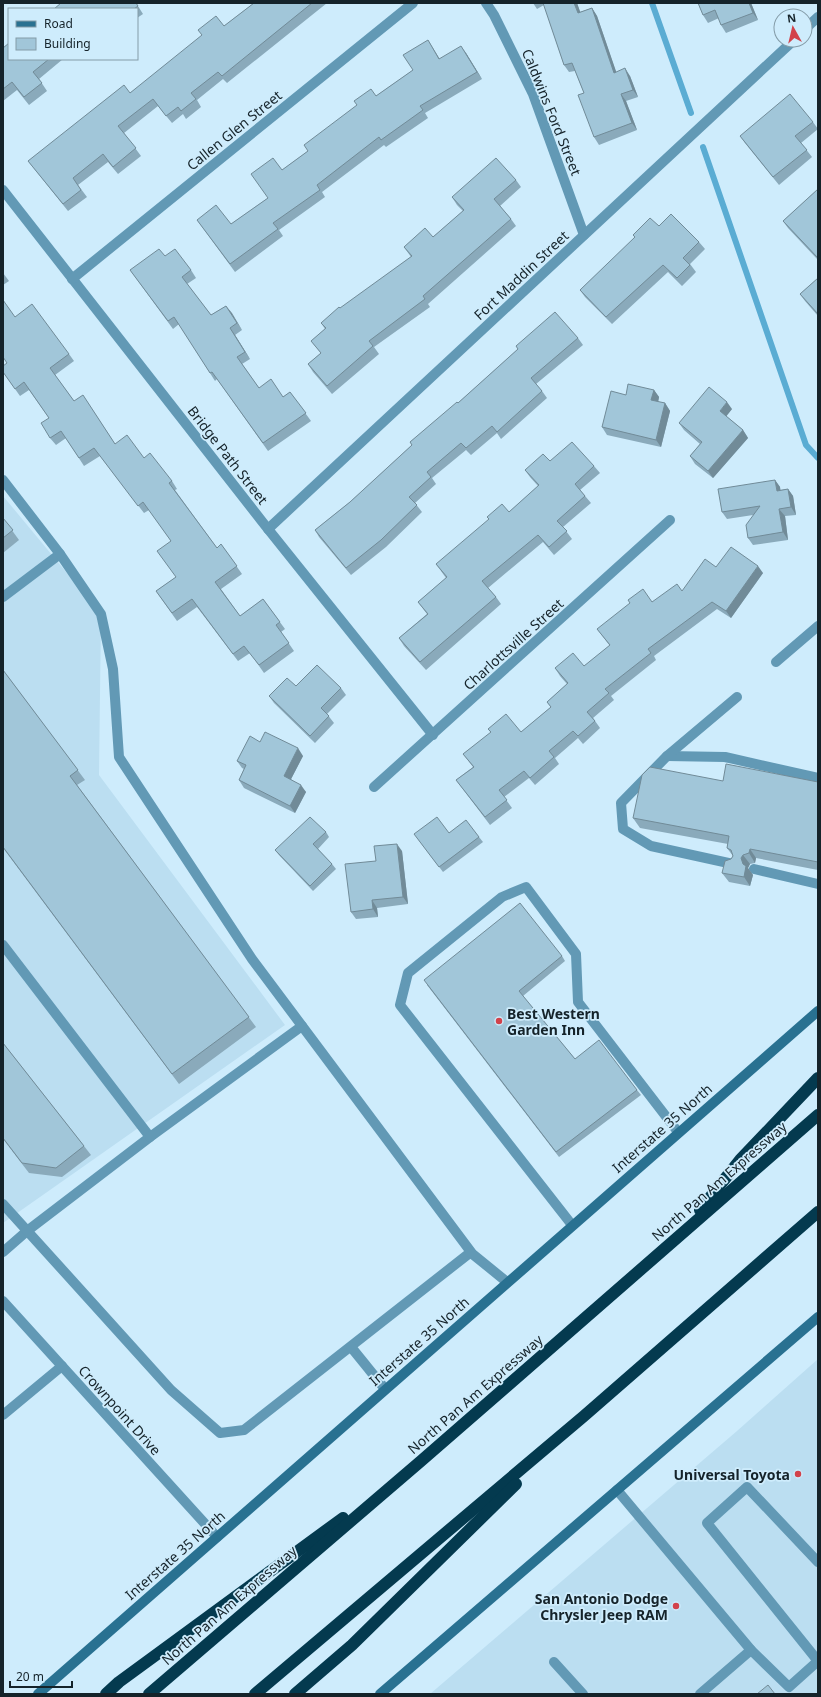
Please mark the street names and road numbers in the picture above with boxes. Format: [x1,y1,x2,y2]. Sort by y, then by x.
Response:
street label: Caldwins Ford Street [518,46,586,178]
street label: Callen Glen Street [182,86,286,174]
street label: Fort Maddin Street [470,226,572,324]
street label: Bridge Path Street [184,402,272,508]
street label: Charlottsville Street [459,594,567,694]
street label: Interstate 35 North [608,1079,716,1177]
street label: North Pan Am Expressway [647,1116,791,1245]
street label: Interstate 35 North [365,1292,473,1390]
street label: North Pan Am Expressway [403,1329,547,1458]
street label: Crownpoint Drive [75,1361,166,1459]
street label: Interstate 35 North [121,1506,229,1604]
street label: North Pan Am Expressway [157,1540,301,1669]

